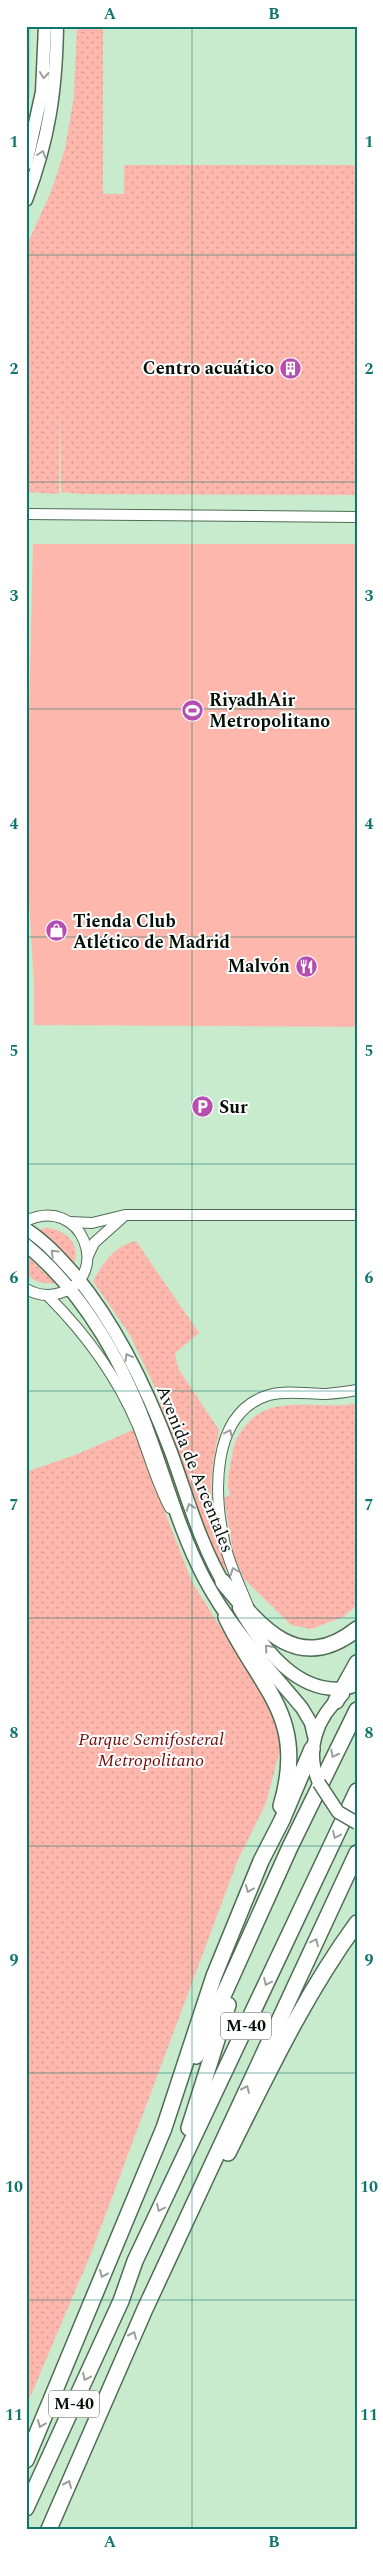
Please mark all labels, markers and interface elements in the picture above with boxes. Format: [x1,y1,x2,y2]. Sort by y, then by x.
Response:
text: A [104,2,117,26]
text: B [268,2,280,26]
one-way arrow [39,71,50,79]
text: 1 [10,130,18,154]
text: 1 [365,130,373,154]
one-way arrow [37,150,47,159]
place label: Centro acuático [143,355,274,382]
building icon: Centro acuático [278,356,302,380]
text: 2 [10,357,19,381]
text: 2 [365,357,374,381]
text: 3 [10,584,19,608]
text: 3 [365,584,374,608]
place label: RiyadhAir Metropolitano [209,687,330,735]
sports icon: RiyadhAir Metropolitano [181,698,205,722]
text: 4 [10,812,19,836]
text: 4 [365,812,374,836]
place label: Tienda Club Atlético de Madrid [73,908,230,956]
shop icon: Tienda Club Atlético de Madrid [45,919,69,943]
place label: Malvón [227,953,290,980]
restaurant icon: Malvón [294,954,318,978]
text: 5 [10,1039,18,1063]
text: 5 [365,1039,373,1063]
place label: Sur [219,1094,248,1121]
parking icon: Sur [191,1095,215,1119]
one-way arrow [51,1250,60,1259]
text: 6 [10,1266,19,1290]
text: 6 [365,1266,374,1290]
one-way arrow [124,1353,134,1362]
street label: Avenida de Arcentales [149,1381,241,1557]
one-way arrow [223,1429,233,1438]
text: 7 [10,1493,19,1517]
text: 7 [365,1493,374,1517]
one-way arrow [186,1503,196,1512]
one-way arrow [230,1567,240,1576]
one-way arrow [264,1645,273,1654]
text: 8 [10,1721,19,1745]
text: 8 [365,1721,374,1745]
park label: Parque Semifosteral Metropolitano [78,1726,224,1774]
one-way arrow [330,1748,340,1757]
one-way arrow [332,1829,342,1838]
one-way arrow [245,1884,255,1893]
one-way arrow [308,1938,319,1947]
text: 9 [10,1948,19,1972]
text: 9 [365,1948,374,1972]
one-way arrow [262,1977,273,1986]
road number: M-40 [221,2012,271,2040]
one-way arrow [240,2085,251,2094]
text: 10 [5,2175,23,2199]
text: 10 [360,2175,378,2199]
one-way arrow [156,2203,167,2212]
one-way arrow [99,2269,110,2278]
one-way arrow [127,2331,138,2340]
one-way arrow [82,2372,93,2381]
road number: M-40 [49,2390,99,2418]
text: 11 [5,2403,23,2427]
text: 11 [360,2403,378,2427]
one-way arrow [37,2419,47,2428]
one-way arrow [62,2480,73,2489]
text: A [104,2530,117,2554]
text: B [268,2530,280,2554]

